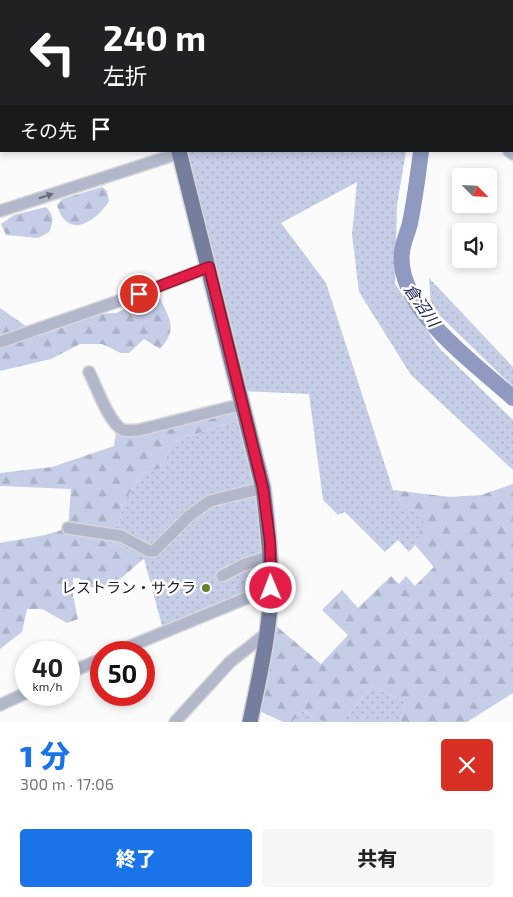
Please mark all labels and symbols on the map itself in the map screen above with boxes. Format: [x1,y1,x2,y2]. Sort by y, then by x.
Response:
north arrow [452,168,498,212]
one-way arrow [39,192,54,200]
pin [118,273,160,315]
water label: 倉沼川 [401,280,445,331]
position arrow [244,561,296,613]
place label: レストラン・サクラ [61,578,196,596]
marker: レストラン・サクラ [200,582,212,594]
speed limit sign: 50 [90,641,155,706]

